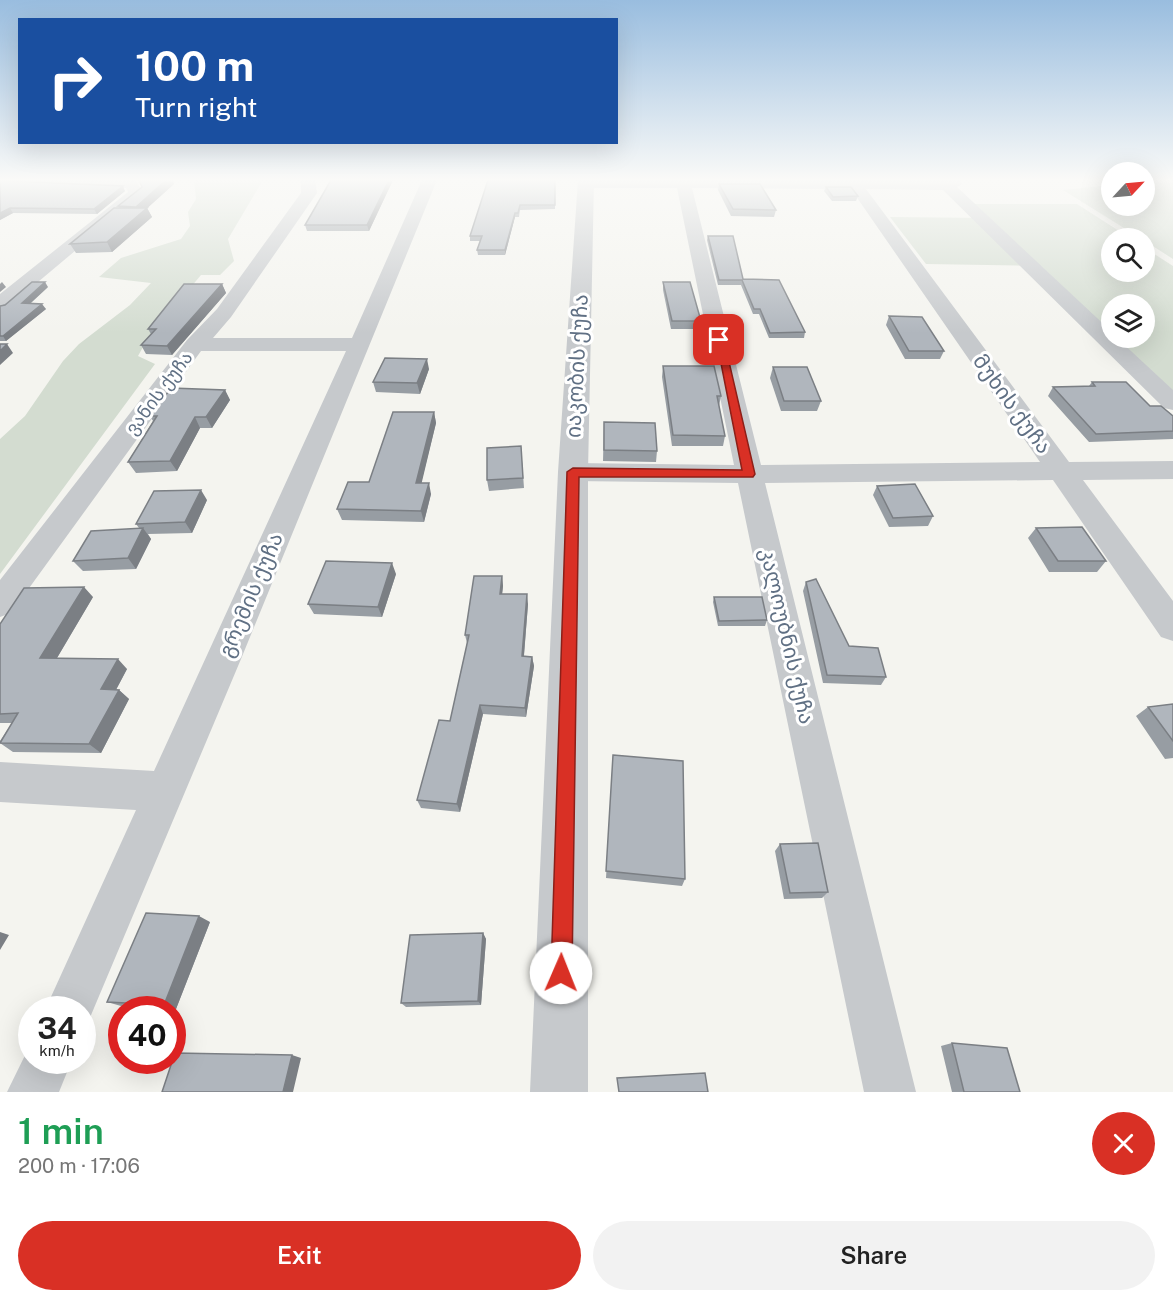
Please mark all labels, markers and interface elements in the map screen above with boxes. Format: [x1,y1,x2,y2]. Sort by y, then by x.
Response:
text: 100 m [135,41,254,90]
icon: right [36,42,114,120]
text: Turn right [135,91,258,123]
north arrow [1101,162,1155,216]
map controls [1101,162,1155,348]
button: search [1101,228,1155,282]
street label: იაკობის ქუჩა [560,293,593,439]
button: layers [1101,294,1155,348]
pin [693,314,744,365]
icon: arrive [702,323,735,356]
street label: ვანის ქუჩა [121,347,197,439]
street label: მუხის ქუჩა [968,349,1057,458]
street label: გრემის ქუჩა [213,529,288,661]
street label: კალოუბნის ქუჩა [754,545,820,727]
position arrow [529,941,593,1005]
speed limit sign: 40 [108,996,186,1074]
text: 34 [37,1010,77,1046]
text: km/h [39,1042,75,1059]
text: 1 min [18,1110,104,1152]
button: close [1092,1112,1155,1175]
text: 200 m · 17:06 [18,1154,140,1178]
button: Exit [18,1221,581,1290]
button: Share [593,1221,1155,1290]

